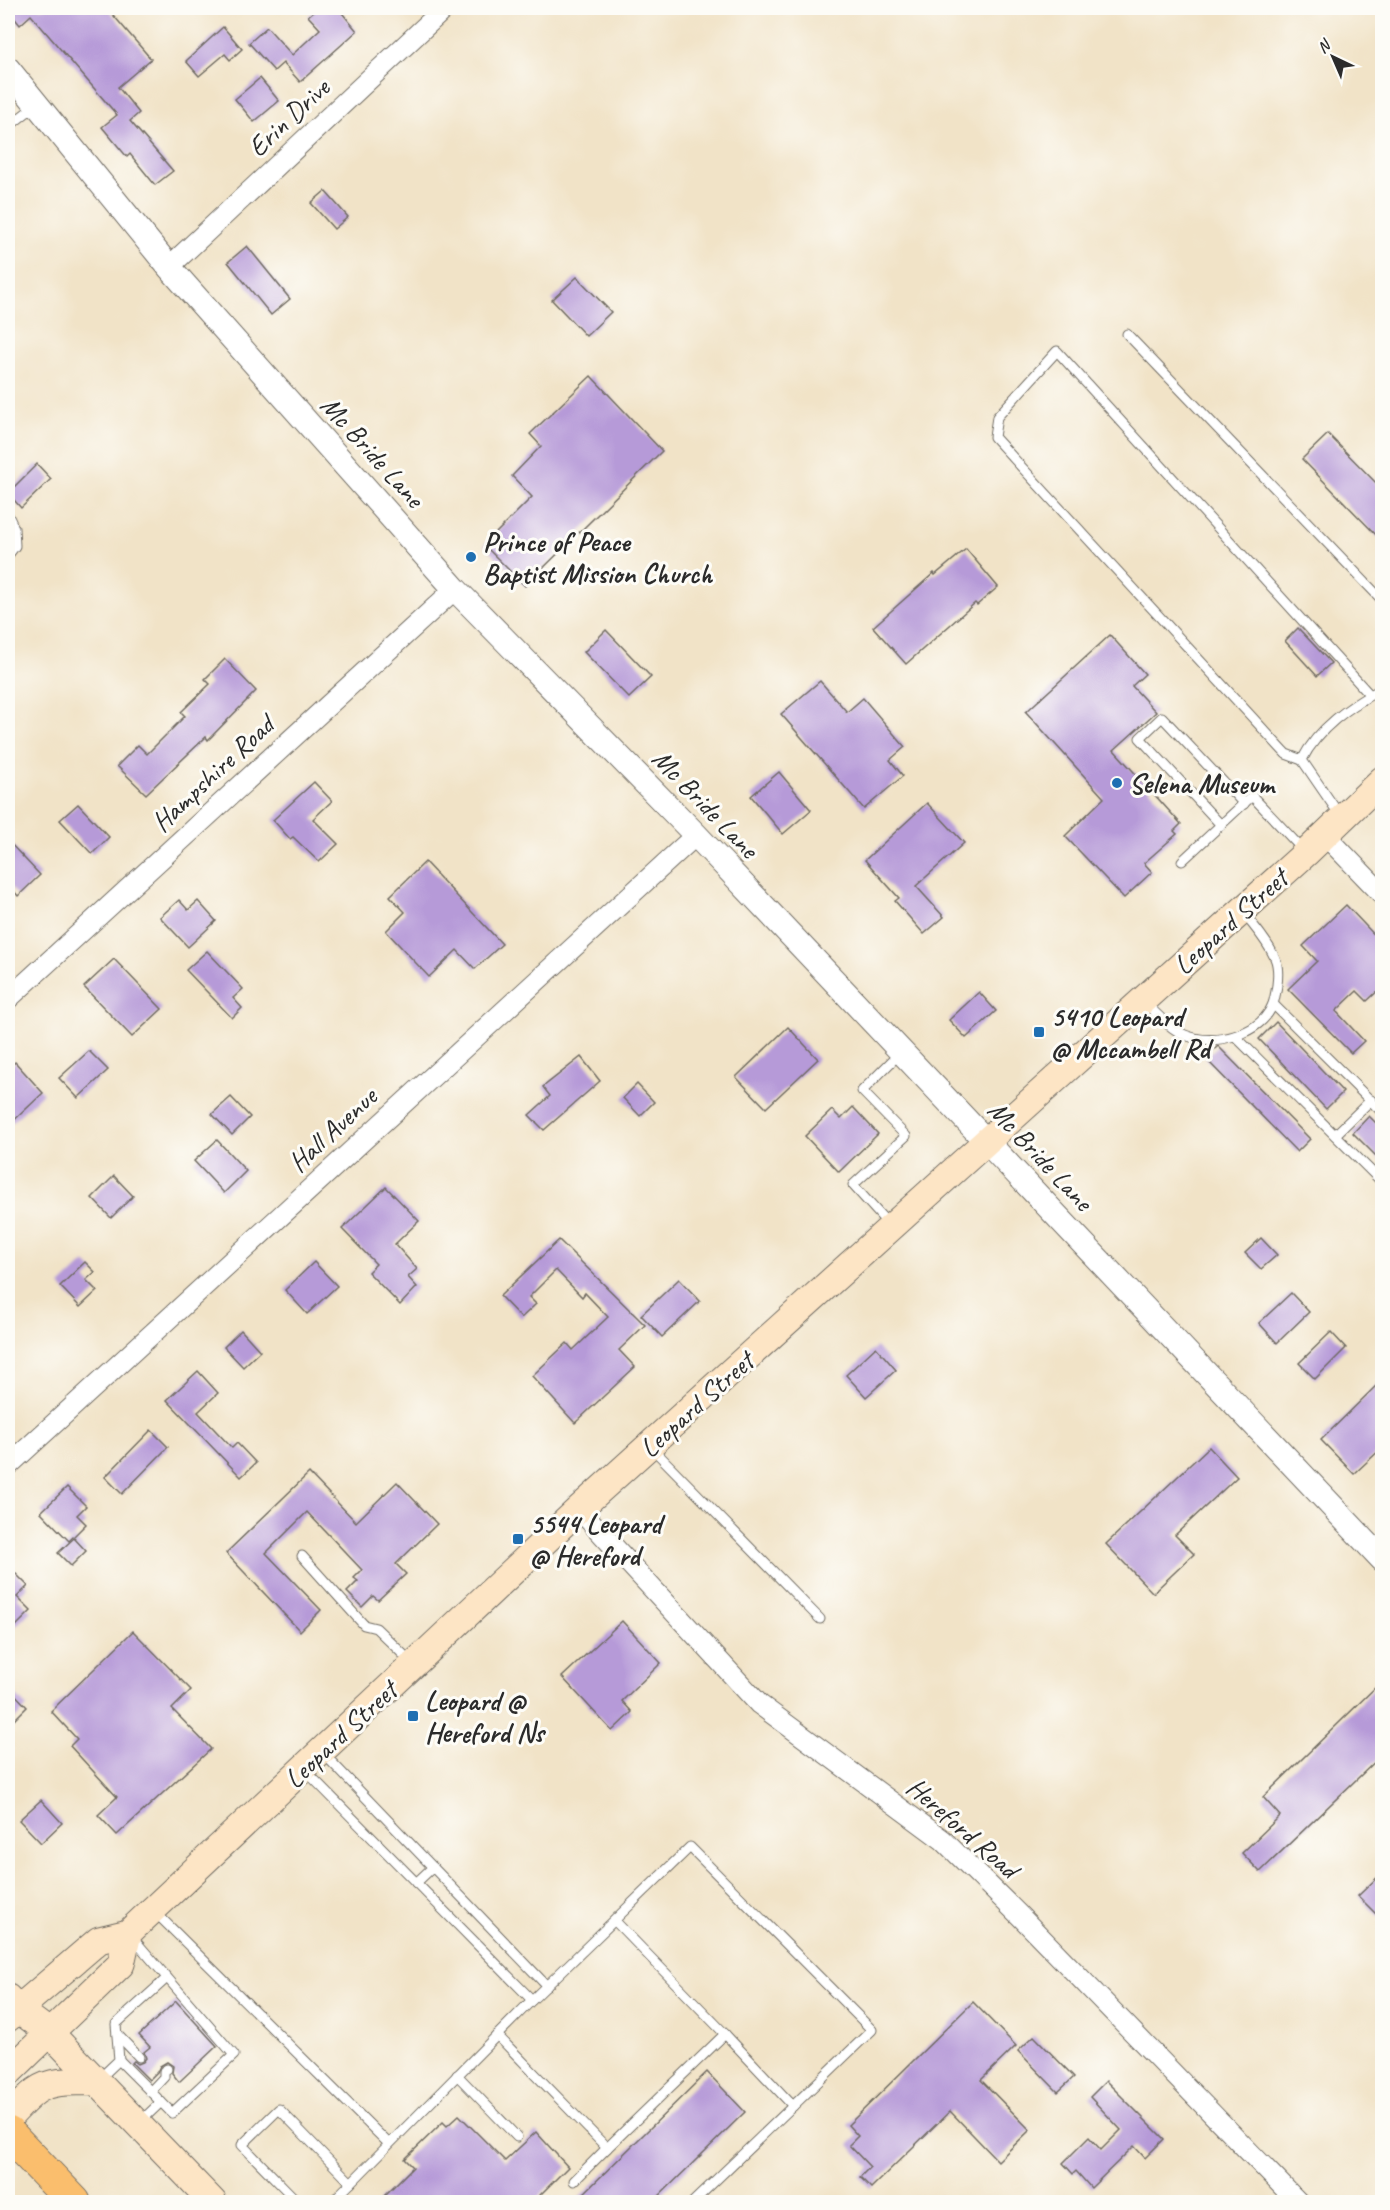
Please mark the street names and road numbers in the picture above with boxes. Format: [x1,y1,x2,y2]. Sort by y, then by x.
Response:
street label: Erin Drive [240,69,338,164]
street label: Mc Bride Lane [313,388,433,516]
street label: Hampshire Road [144,705,284,839]
street label: Mc Bride Lane [645,741,768,867]
street label: Leopard Street [1166,858,1298,982]
street label: Hall Avenue [281,1078,385,1179]
street label: Mc Bride Lane [981,1093,1102,1219]
street label: Leopard Street [632,1341,764,1465]
street label: Leopard Street [277,1671,407,1796]
street label: Hereford Road [900,1769,1029,1888]

